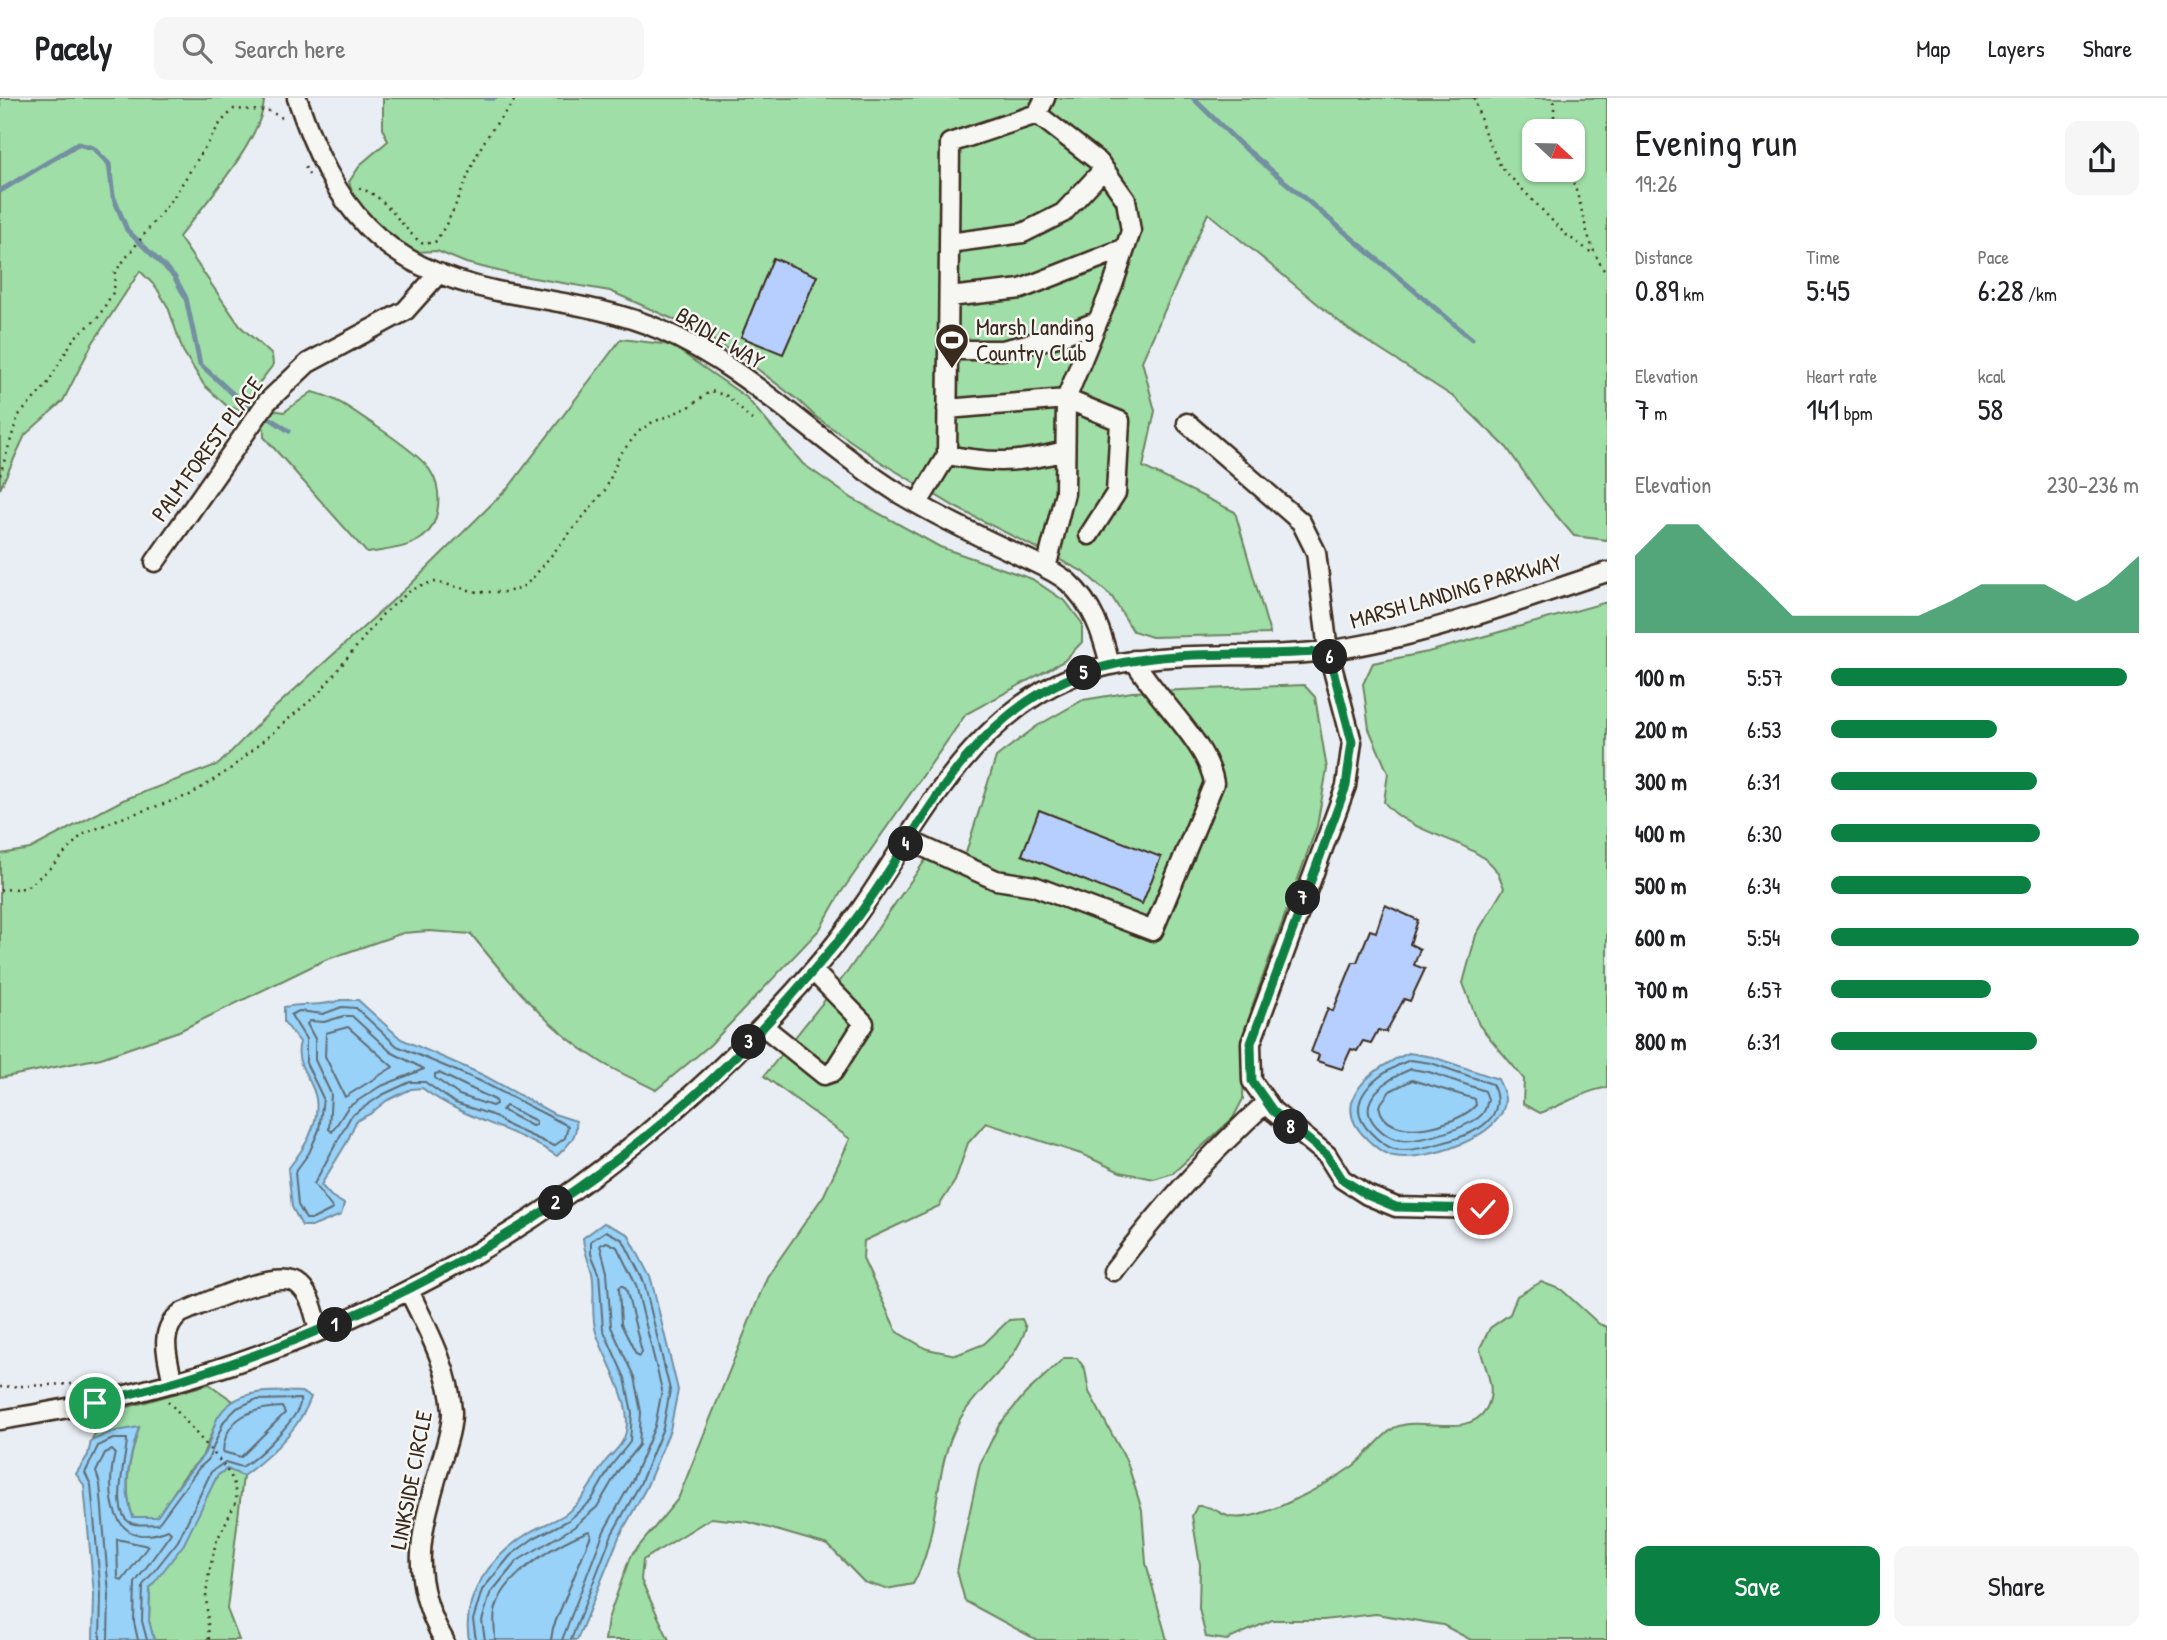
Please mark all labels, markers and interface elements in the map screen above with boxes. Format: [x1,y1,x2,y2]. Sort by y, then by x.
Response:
search box [154,17,644,80]
text: Pacely [35,26,112,70]
icon: search [178,29,216,67]
text: Search here [234,31,346,66]
text: Map [1916,32,1950,64]
text: Layers [1988,32,2045,64]
text: Share [2083,32,2132,64]
text: Evening run [1635,116,1798,168]
north arrow [1522,119,1586,182]
map controls [1522,119,1585,182]
button: share [2065,121,2139,195]
text: 19:26 [1635,168,1677,199]
text: Distance [1635,244,1693,270]
text: Time [1806,244,1840,270]
text: Pace [1978,244,2009,270]
text: 0.89 [1635,270,1679,310]
text: 5:45 [1806,270,1850,310]
text: 6:28 [1978,270,2024,310]
text: km [1679,281,1704,307]
text: /km [2024,281,2057,307]
street label: BRIDLE WAY [670,299,770,376]
place label: Marsh Landing Country Club [976,311,1094,368]
sports icon: Marsh Landing Country Club [933,321,971,370]
text: Elevation [1635,363,1698,389]
text: Heart rate [1806,363,1877,389]
text: kcal [1978,363,2005,389]
street label: PALM FOREST PLACE [143,370,270,527]
text: 7 [1635,389,1650,429]
text: 141 [1806,389,1839,429]
text: 58 [1978,389,2003,429]
text: m [1650,400,1667,426]
text: bpm [1839,400,1873,426]
text: Elevation [1635,469,1711,500]
text: 230–236 m [2047,469,2139,500]
street label: MARSH LANDING PARKWAY [1346,545,1565,636]
pin: 6 [1312,640,1348,674]
text: 6 [1326,643,1333,669]
pin: 5 [1066,656,1102,690]
text: 5 [1079,659,1088,685]
text: 100 m [1635,662,1685,693]
text: 5:57 [1747,662,1783,693]
text: 200 m [1635,714,1687,745]
text: 6:53 [1747,714,1782,745]
text: 300 m [1635,766,1687,797]
text: 6:31 [1747,766,1780,797]
text: 400 m [1635,818,1685,849]
text: 6:30 [1747,818,1782,849]
pin: 4 [888,826,923,862]
text: 4 [902,830,909,856]
text: 500 m [1635,870,1686,901]
text: 6:34 [1747,870,1780,901]
pin: 7 [1286,880,1320,916]
text: 7 [1298,884,1307,910]
text: 600 m [1635,922,1686,953]
text: 5:54 [1747,922,1780,953]
text: 700 m [1635,974,1688,1005]
text: 6:57 [1747,974,1783,1005]
pin: 3 [732,1024,766,1060]
text: 800 m [1635,1026,1687,1057]
text: 6:31 [1747,1026,1780,1057]
text: 3 [744,1028,753,1054]
pin: 8 [1274,1110,1308,1144]
text: 8 [1286,1113,1295,1139]
pin [1453,1179,1513,1239]
pin: 2 [538,1186,574,1220]
text: 2 [551,1189,560,1215]
icon: check [1464,1190,1502,1228]
pin: 1 [318,1308,352,1342]
text: 1 [331,1311,338,1337]
pin [65,1373,125,1433]
icon: arrive [76,1384,114,1422]
street label: LINKSIDE CIRCLE [382,1408,439,1552]
button: Save [1635,1546,1880,1626]
button: Share [1894,1546,2139,1626]

